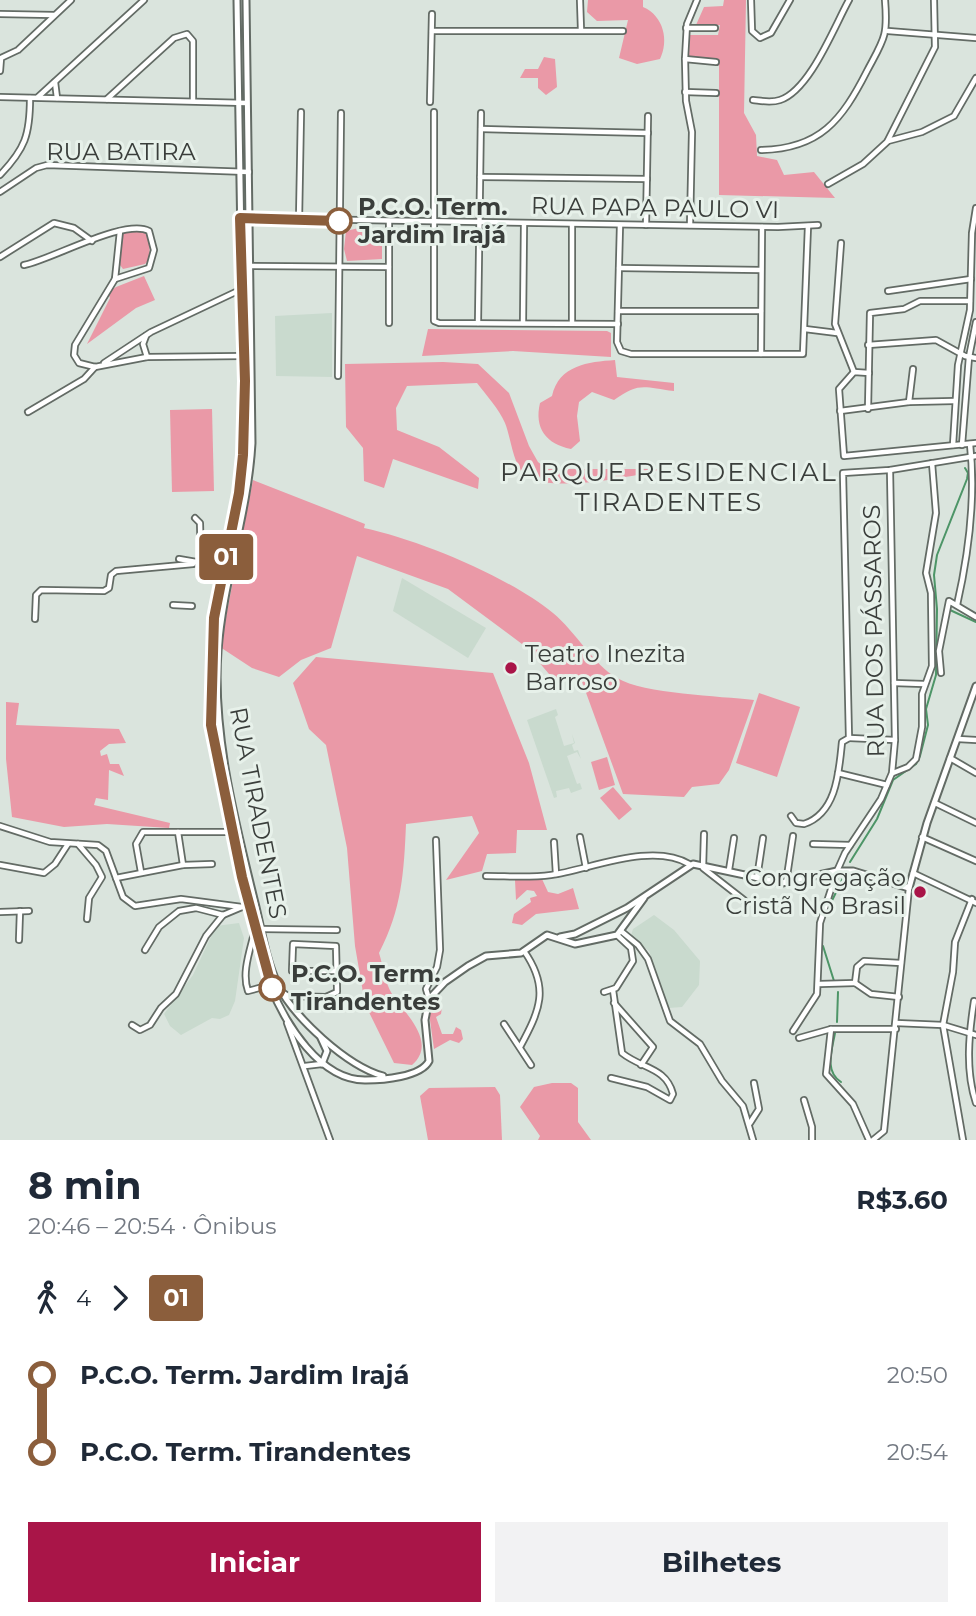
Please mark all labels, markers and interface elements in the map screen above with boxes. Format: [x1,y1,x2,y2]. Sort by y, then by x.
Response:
street label: RUA BATIRA [46,137,197,166]
street label: RUA PAPA PAULO VI [531,191,779,224]
place label: P.C.O. Term. Jardim Irajá [357,192,507,249]
marker: P.C.O. Term. Jardim Irajá [326,208,352,234]
district label: PARQUE RESIDENCIAL TIRADENTES [500,456,838,518]
street label: RUA DOS PÁSSAROS [857,504,890,758]
line badge: 01 [194,534,258,580]
text: 01 [213,542,239,571]
place label: Teatro Inezita Barroso [525,639,686,696]
marker: Teatro Inezita Barroso [503,660,519,676]
street label: RUA TIRADENTES [224,705,293,921]
place label: Congregação Cristã No Brasil [725,863,906,920]
marker: Congregação Cristã No Brasil [912,884,928,900]
place label: P.C.O. Term. Tirandentes [291,959,440,1016]
marker: P.C.O. Term. Tirandentes [259,975,285,1001]
text: 8 min [28,1162,141,1209]
text: R$3.60 [856,1184,948,1216]
text: 20:46 – 20:54 · Ônibus [28,1212,276,1240]
icon: walk [28,1279,66,1317]
icon: forward [101,1279,139,1317]
text: 01 [163,1283,189,1312]
text: 4 [76,1284,91,1312]
text: P.C.O. Term. Jardim Irajá [80,1359,410,1391]
text: 20:50 [887,1361,948,1389]
text: P.C.O. Term. Tirandentes [80,1436,411,1468]
text: 20:54 [887,1438,948,1466]
button: Iniciar [28,1522,481,1602]
button: Bilhetes [495,1522,948,1602]

